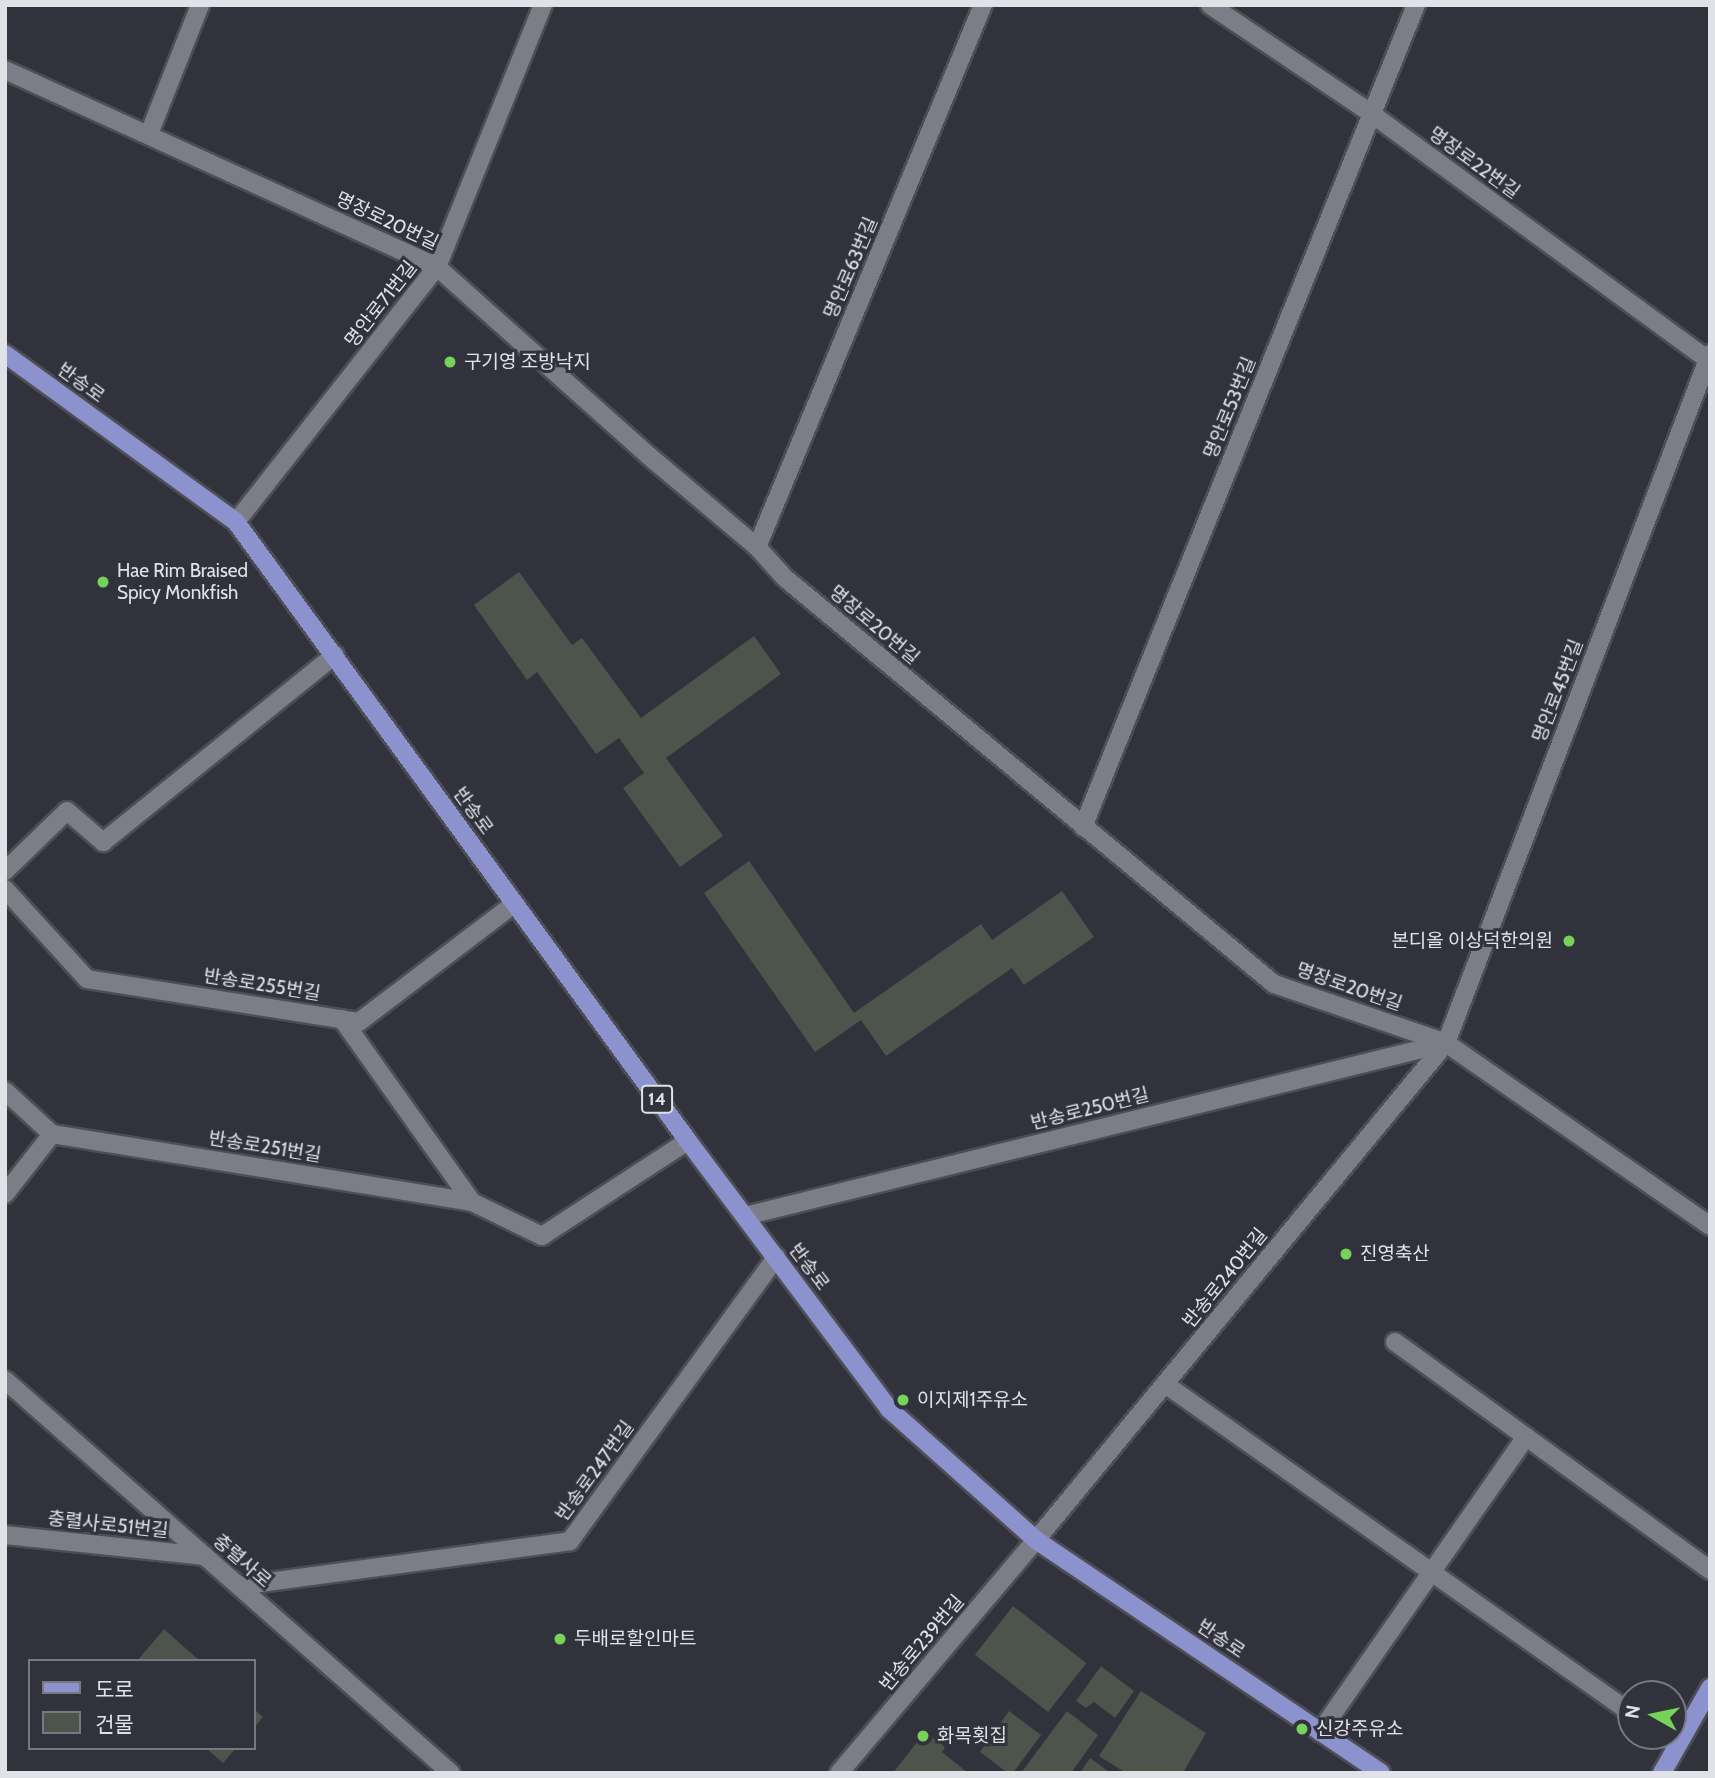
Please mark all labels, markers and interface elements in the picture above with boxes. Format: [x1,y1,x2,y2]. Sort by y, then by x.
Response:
street label: 명장로22번길 [1424,122,1524,204]
street label: 명장로20번길 [332,187,442,255]
street label: 명안로63번길 [819,214,883,322]
street label: 명안로71번길 [340,256,422,352]
place label: 구기영 조방낙지 [464,351,591,373]
marker: 구기영 조방낙지 [442,354,458,370]
street label: 명안로53번길 [1199,354,1261,462]
street label: 반송로 [53,358,109,408]
place label: Hae Rim Braised Spicy Monkfish [117,560,248,604]
marker: Hae Rim Braised Spicy Monkfish [95,574,111,590]
street label: 명장로20번길 [824,581,924,669]
street label: 명안로45번길 [1528,636,1588,746]
street label: 반송로 [448,783,498,839]
place label: 본디올 이상덕한의원 [1391,930,1553,952]
marker: 본디올 이상덕한의원 [1559,931,1579,951]
street label: 명장로20번길 [1293,958,1405,1016]
street label: 반송로255번길 [202,965,322,1005]
street label: 반송로250번길 [1029,1083,1151,1135]
road number: 14 [640,1084,674,1114]
street label: 반송로251번길 [207,1127,323,1167]
street label: 반송로240번길 [1178,1224,1272,1332]
street label: 반송로 [784,1239,834,1295]
place label: 진영축산 [1360,1243,1430,1265]
marker: 진영축산 [1338,1246,1354,1262]
place label: 이지제1주유소 [917,1389,1028,1411]
marker: 이지제1주유소 [895,1392,911,1408]
street label: 반송로247번길 [551,1417,639,1525]
street label: 충렬사로51번길 [46,1507,170,1543]
street label: 충렬사로 [208,1529,276,1593]
street label: 반송로239번길 [875,1590,969,1696]
street label: 반송로 [1193,1615,1249,1663]
place label: 두배로할인마트 [574,1628,696,1650]
marker: 두배로할인마트 [552,1631,568,1647]
legend [28,1659,256,1750]
text: 도로 [95,1677,134,1702]
north arrow [1617,1680,1687,1750]
text: N [1620,1704,1645,1720]
text: 건물 [95,1712,134,1737]
place label: 신강주유소 [1316,1718,1403,1740]
marker: 신강주유소 [1294,1721,1310,1737]
place label: 화목횟집 [937,1725,1007,1747]
marker: 화목횟집 [915,1728,931,1744]

